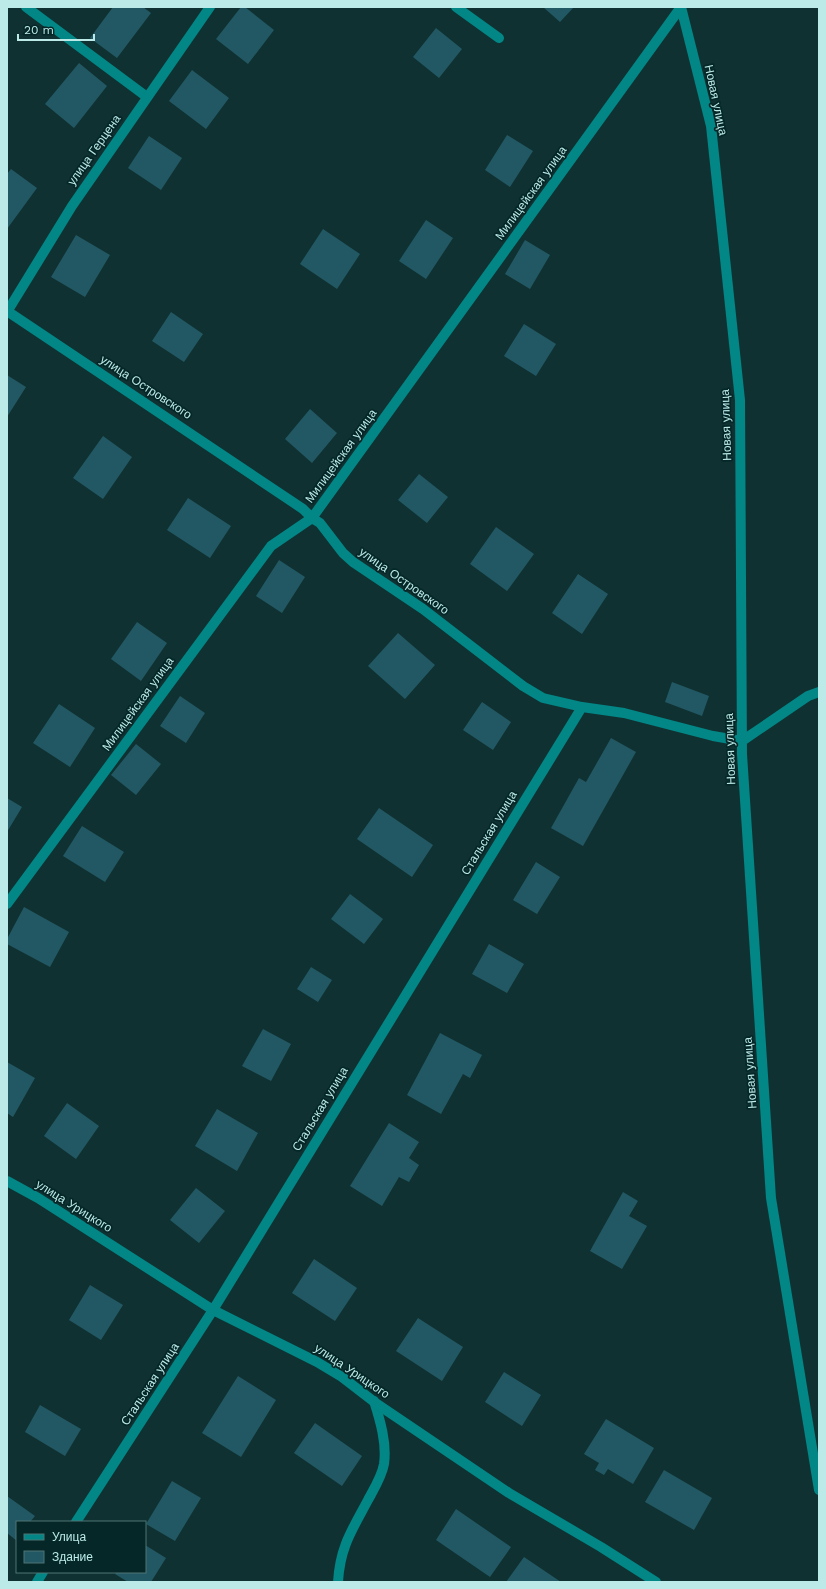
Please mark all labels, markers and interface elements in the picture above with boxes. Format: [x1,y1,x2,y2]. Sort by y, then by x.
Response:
scale bar [18,16,94,42]
text: 20 m [24,23,54,37]
street label: Новая улица [702,63,730,137]
street label: улица Герцена [65,112,124,188]
street label: Милицейская улица [492,143,570,243]
street label: улица Островского [98,352,195,422]
street label: Новая улица [718,389,734,461]
street label: Милицейская улица [302,406,380,506]
street label: улица Островского [356,545,452,617]
street label: Милицейская улица [99,654,177,754]
street label: Новая улица [722,713,738,785]
street label: Стальская улица [458,788,520,878]
street label: Новая улица [740,1036,759,1109]
street label: Стальская улица [289,1064,351,1154]
street label: улица Урицкого [33,1177,115,1235]
street label: Стальская улица [118,1340,182,1428]
street label: улица Урицкого [312,1341,392,1401]
legend [16,1521,146,1573]
text: Улица [52,1530,86,1544]
text: Здание [52,1550,93,1564]

